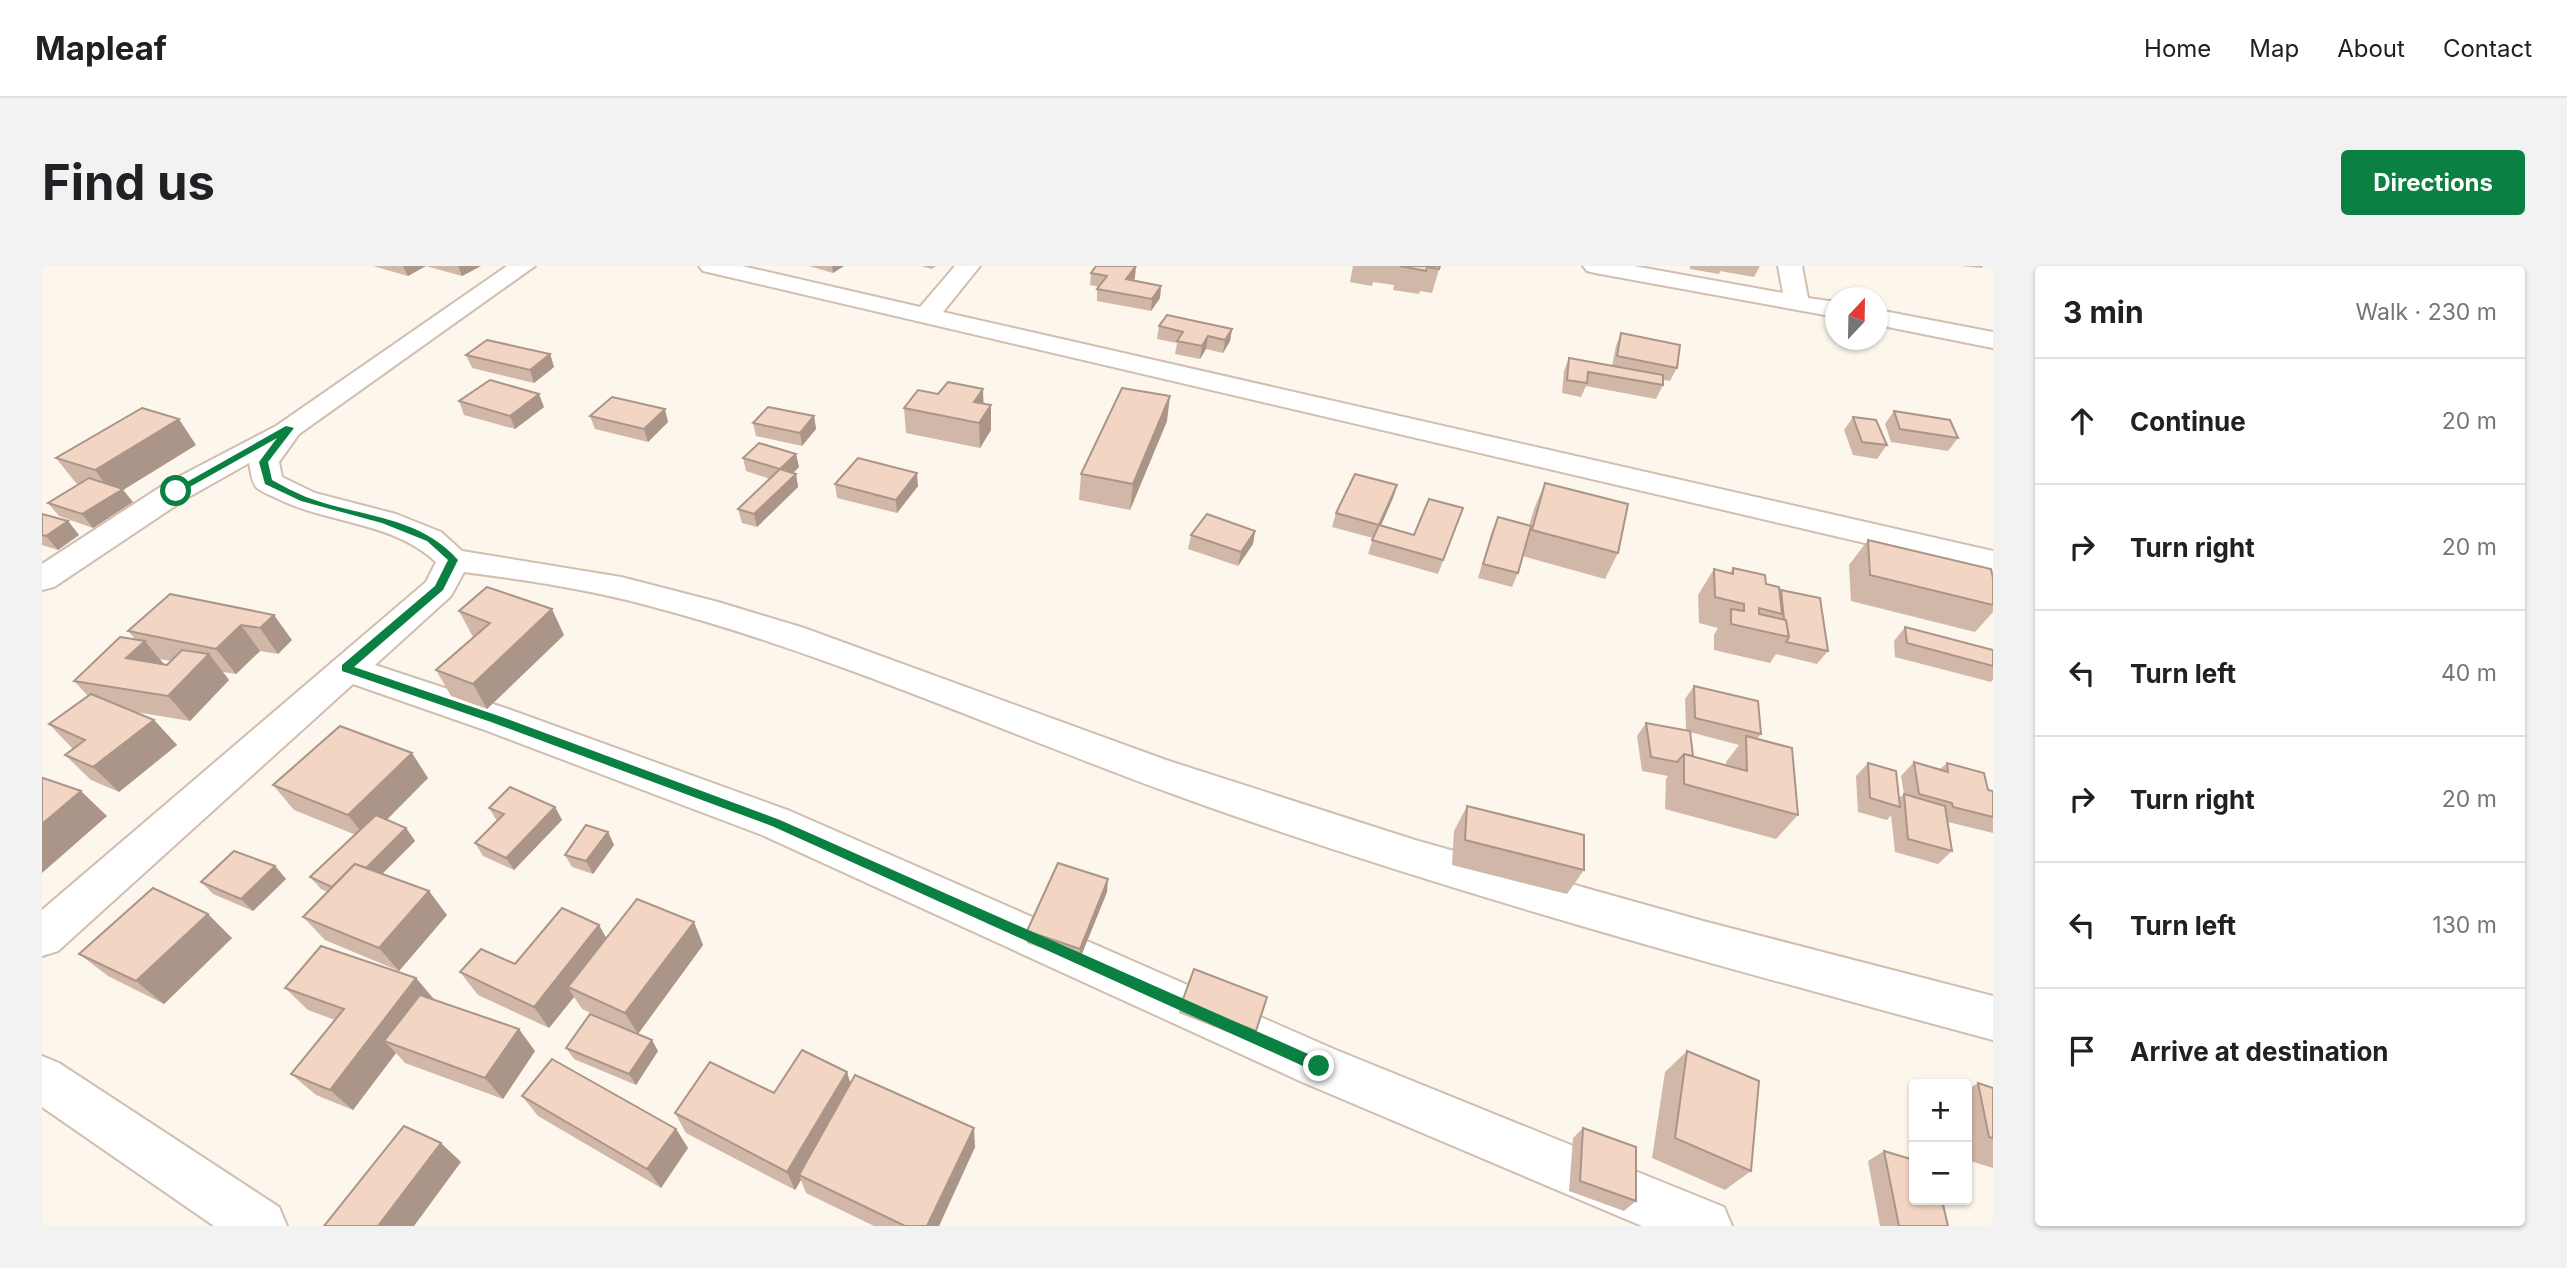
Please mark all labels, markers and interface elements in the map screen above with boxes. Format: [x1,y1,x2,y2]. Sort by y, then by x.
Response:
text: Mapleaf [35,28,167,68]
text: Home [2144,34,2211,63]
text: Map [2249,34,2299,63]
text: About [2337,34,2405,63]
text: Contact [2443,34,2532,63]
button: Directions [2341,150,2525,215]
text: Find us [42,153,215,212]
north arrow [1825,287,1888,350]
text: 3 min [2063,294,2144,330]
text: Walk · 230 m [2355,298,2497,326]
icon: ahead [2063,402,2101,440]
text: Continue [2130,406,2246,437]
text: 20 m [2442,407,2497,435]
route start [160,475,191,506]
icon: right [2063,528,2101,566]
text: Turn right [2130,532,2255,563]
text: 20 m [2442,533,2497,561]
icon: left [2063,654,2101,692]
text: Turn left [2130,658,2236,689]
text: 40 m [2441,659,2497,687]
icon: right [2063,780,2101,818]
text: Turn right [2130,784,2255,815]
text: 20 m [2442,785,2497,813]
icon: left [2063,906,2101,944]
text: Turn left [2130,910,2236,941]
text: 130 m [2432,911,2497,939]
icon: arrive [2063,1032,2101,1070]
text: Arrive at destination [2130,1036,2389,1067]
route end [1303,1050,1334,1081]
map controls [1909,1079,1972,1205]
button: + [1909,1079,1972,1142]
button: − [1909,1142,1972,1205]

